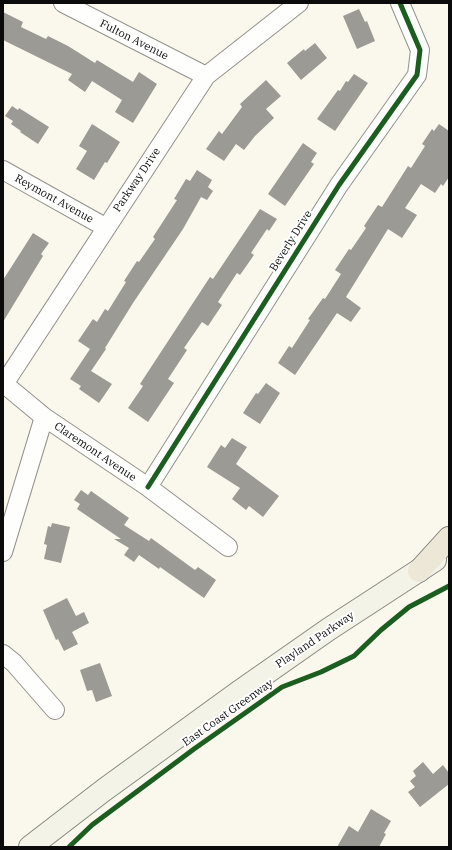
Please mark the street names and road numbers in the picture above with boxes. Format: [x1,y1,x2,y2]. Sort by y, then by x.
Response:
street label: Fulton Avenue [98,17,170,63]
street label: Parkway Drive [111,145,163,215]
street label: Reymont Avenue [12,172,96,226]
street label: Beverly Drive [267,208,315,274]
street label: Claremont Avenue [52,420,138,484]
street label: Playland Parkway [273,609,357,671]
street label: East Coast Greenway [180,677,276,749]

